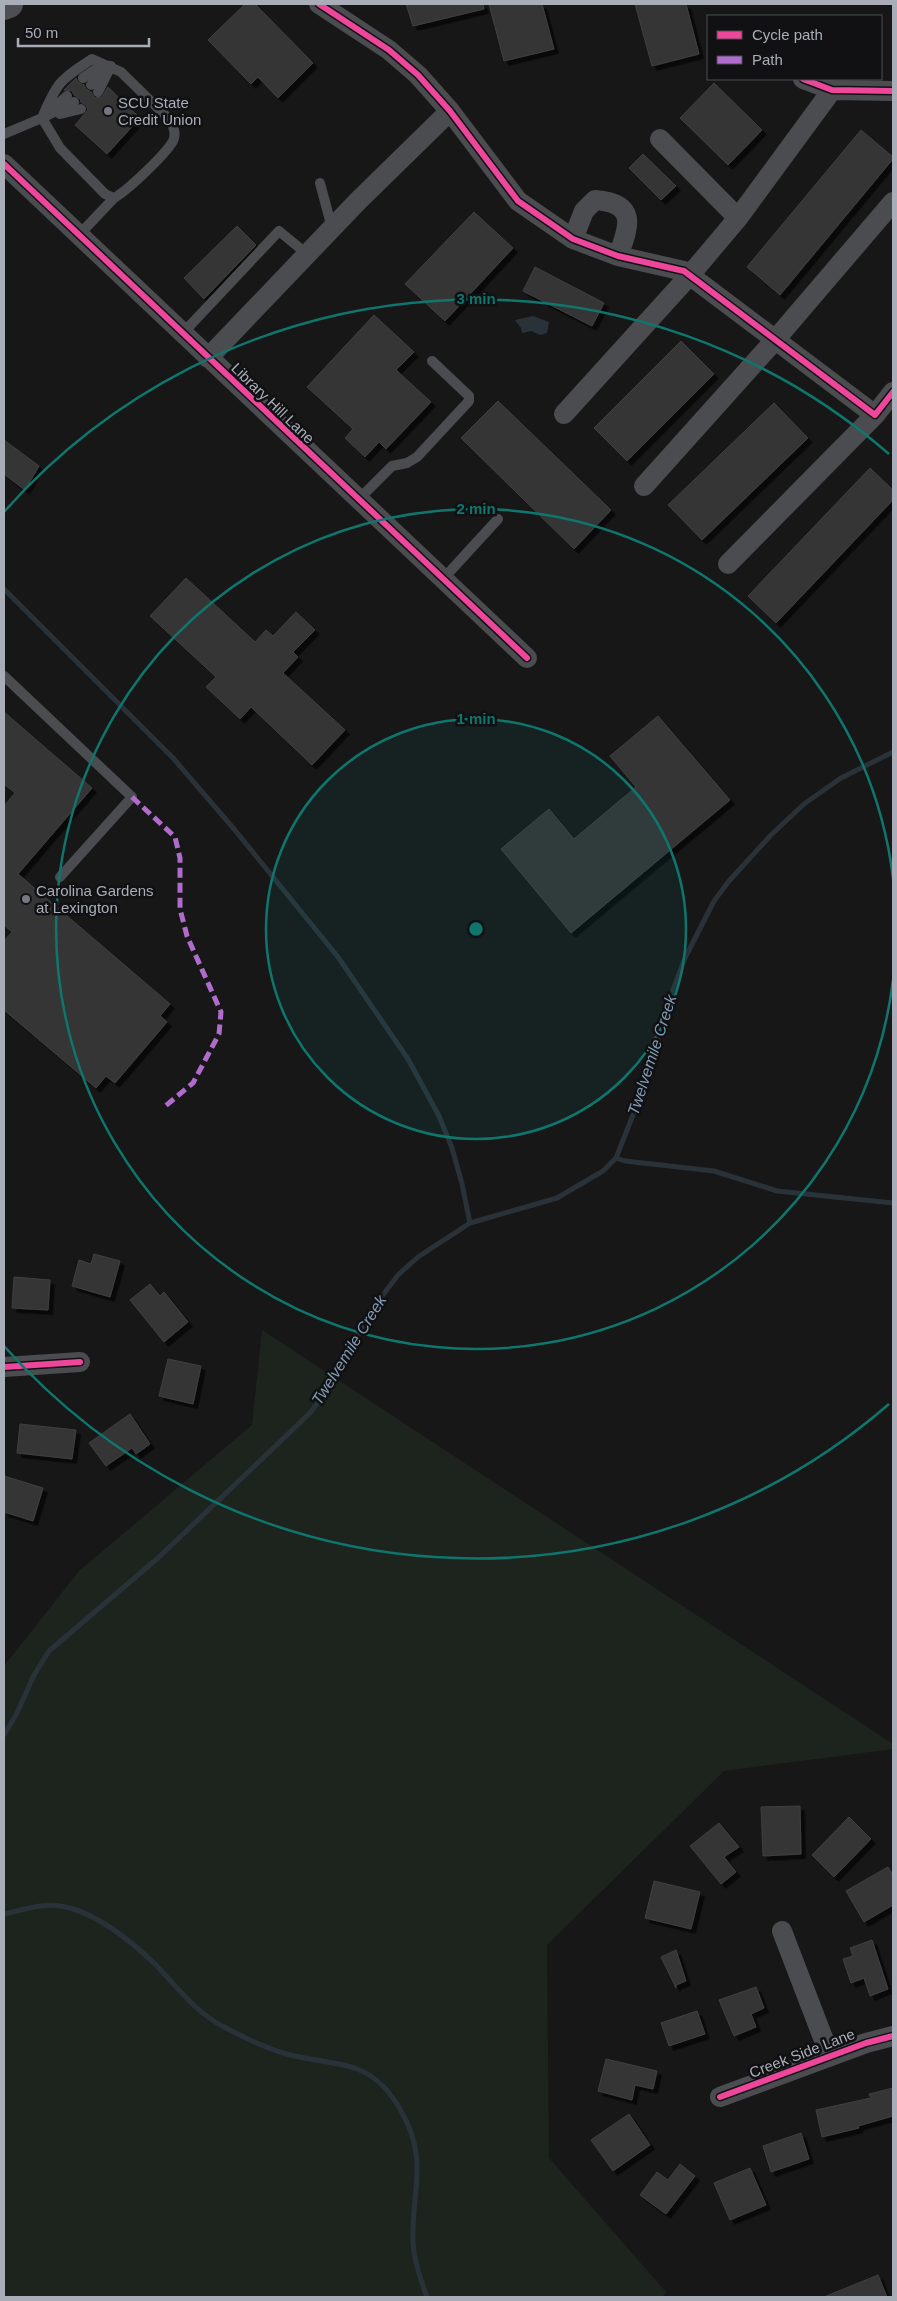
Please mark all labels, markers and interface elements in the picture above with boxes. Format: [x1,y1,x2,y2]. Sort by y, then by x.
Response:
scale bar [18,15,149,47]
legend [707,15,882,80]
text: 50 m [25,24,58,41]
text: Cycle path [752,26,823,43]
text: Path [752,51,783,68]
place label: SCU State Credit Union [118,94,201,128]
marker: SCU State Credit Union [102,105,114,117]
text: 3 min [456,290,496,307]
street label: Library Hill Lane [228,359,318,447]
text: 2 min [456,500,496,517]
text: 1 min [456,710,496,727]
place label: Carolina Gardens at Lexington [36,882,154,916]
marker: Carolina Gardens at Lexington [20,893,32,905]
centre of rings [467,920,485,938]
water label: Twelvemile Creek [624,992,680,1118]
water label: Twelvemile Creek [308,1291,390,1408]
street label: Creek Side Lane [747,2025,857,2081]

